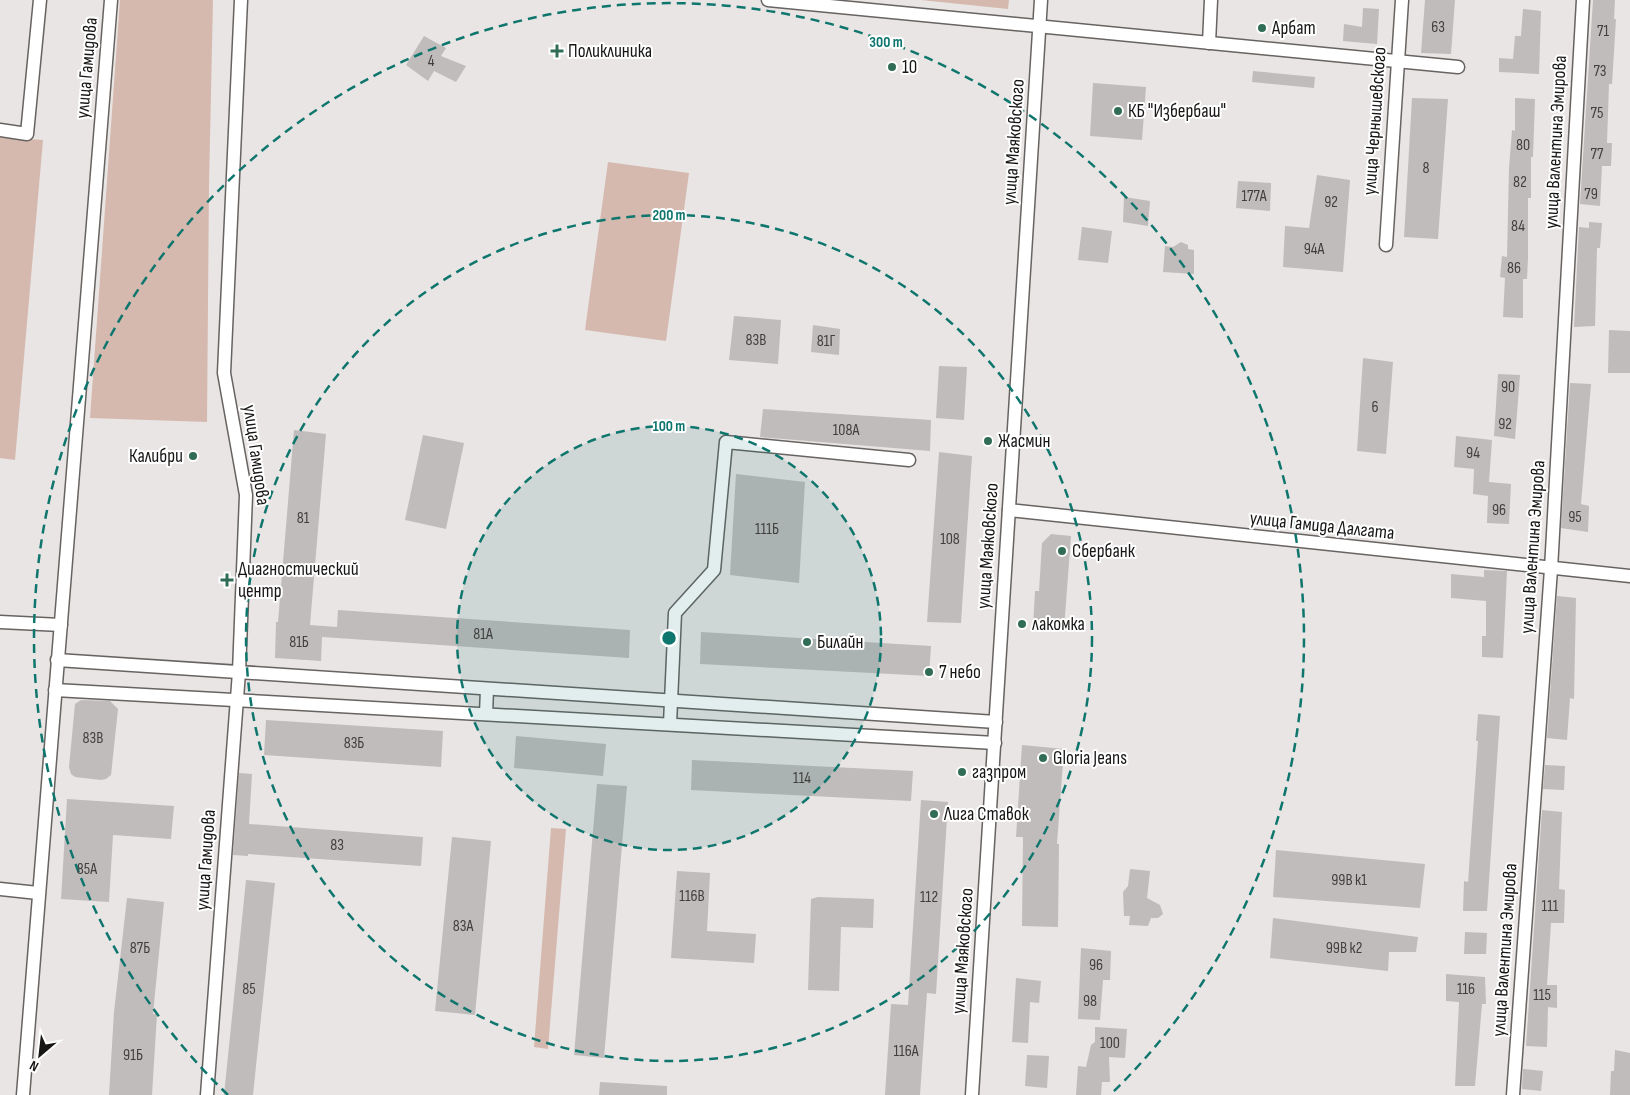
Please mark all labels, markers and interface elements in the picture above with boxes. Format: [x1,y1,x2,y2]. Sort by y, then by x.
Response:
street label: улица Гамидова [71,17,103,119]
place label: Арбат [1271,17,1316,40]
house number: 63 [1431,18,1445,37]
marker: Арбат [1256,22,1268,34]
house number: 71 [1597,22,1609,41]
text: 300 m [869,33,903,52]
place label: Поликлиника [568,40,652,63]
marker: Поликлиника [550,44,564,58]
street label: улица Чернышевского [1358,46,1392,196]
house number: 4 [428,52,435,71]
street label: улица Валентина Эмирова [1540,55,1572,229]
place label: 10 [902,56,917,79]
marker: 10 [886,61,898,73]
house number: 73 [1593,62,1607,81]
street label: улица Маяковского [998,78,1030,206]
place label: КБ "Избербаш" [1128,100,1226,123]
house number: 75 [1591,104,1603,123]
marker: КБ "Избербаш" [1112,105,1124,117]
house number: 80 [1516,136,1530,155]
house number: 77 [1591,145,1604,164]
house number: 8 [1422,159,1430,178]
house number: 82 [1513,173,1527,192]
house number: 79 [1584,185,1598,204]
house number: 177А [1242,187,1267,206]
house number: 92 [1324,193,1338,212]
text: 200 m [652,206,686,225]
house number: 84 [1511,217,1525,236]
house number: 94А [1304,240,1324,259]
house number: 86 [1507,259,1521,278]
house number: 83В [746,331,766,350]
house number: 81Г [817,332,835,351]
house number: 90 [1501,378,1515,397]
house number: 6 [1371,398,1379,417]
street label: улица Гамидова [238,403,274,507]
house number: 92 [1498,415,1512,434]
text: 100 m [653,417,685,436]
house number: 108А [833,421,859,440]
place label: Жасмин [998,430,1050,453]
marker: Жасмин [982,435,994,447]
house number: 94 [1466,444,1480,463]
place label: Калибри [129,445,183,468]
marker: Калибри [187,450,199,462]
street label: улица Валентина Эмирова [1515,460,1551,634]
street label: улица Маяковского [972,482,1004,610]
house number: 96 [1492,501,1506,520]
street label: улица Гамида Далгата [1249,507,1395,545]
house number: 95 [1568,508,1582,527]
house number: 81 [297,509,310,528]
house number: 111Б [755,520,779,539]
house number: 108 [940,530,960,549]
place label: Сбербанк [1072,540,1136,563]
marker: Сбербанк [1056,545,1068,557]
place label: Диагностический центр [238,558,359,603]
marker: Диагностический центр [220,573,234,587]
place label: лакомка [1032,613,1085,636]
marker: лакомка [1016,618,1028,630]
house number: 81А [473,625,493,644]
centre of rings [660,629,678,647]
place label: Билайн [817,631,863,654]
house number: 81Б [289,633,309,652]
marker: Билайн [801,636,813,648]
place label: 7 небо [939,661,981,684]
marker: 7 небо [923,666,935,678]
house number: 83В [83,729,103,748]
house number: 83Б [344,734,364,753]
place label: Gloria Jeans [1053,747,1127,770]
marker: Gloria Jeans [1037,752,1049,764]
place label: газпром [972,761,1026,784]
marker: газпром [956,766,968,778]
house number: 114 [793,769,811,788]
place label: Лига Ставок [943,803,1030,826]
marker: Лига Ставок [928,808,940,820]
street label: улица Гамидова [191,809,221,911]
house number: 83 [330,836,344,855]
house number: 85А [77,860,97,879]
street label: улица Валентина Эмирова [1487,863,1523,1037]
house number: 99В к1 [1331,871,1367,890]
house number: 116В [679,887,705,906]
street label: улица Маяковского [947,887,979,1015]
house number: 112 [920,888,938,907]
house number: 111 [1542,897,1559,916]
house number: 83А [453,917,473,936]
house number: 87Б [130,939,150,958]
house number: 99В к2 [1326,939,1362,958]
house number: 96 [1089,956,1103,975]
house number: 85 [242,980,256,999]
house number: 116 [1457,980,1475,999]
house number: 115 [1533,986,1551,1005]
house number: 98 [1083,992,1097,1011]
north arrow [15,1030,65,1080]
house number: 100 [1100,1034,1120,1053]
house number: 116А [893,1042,919,1061]
house number: 91Б [123,1046,143,1065]
text: N [27,1057,41,1075]

